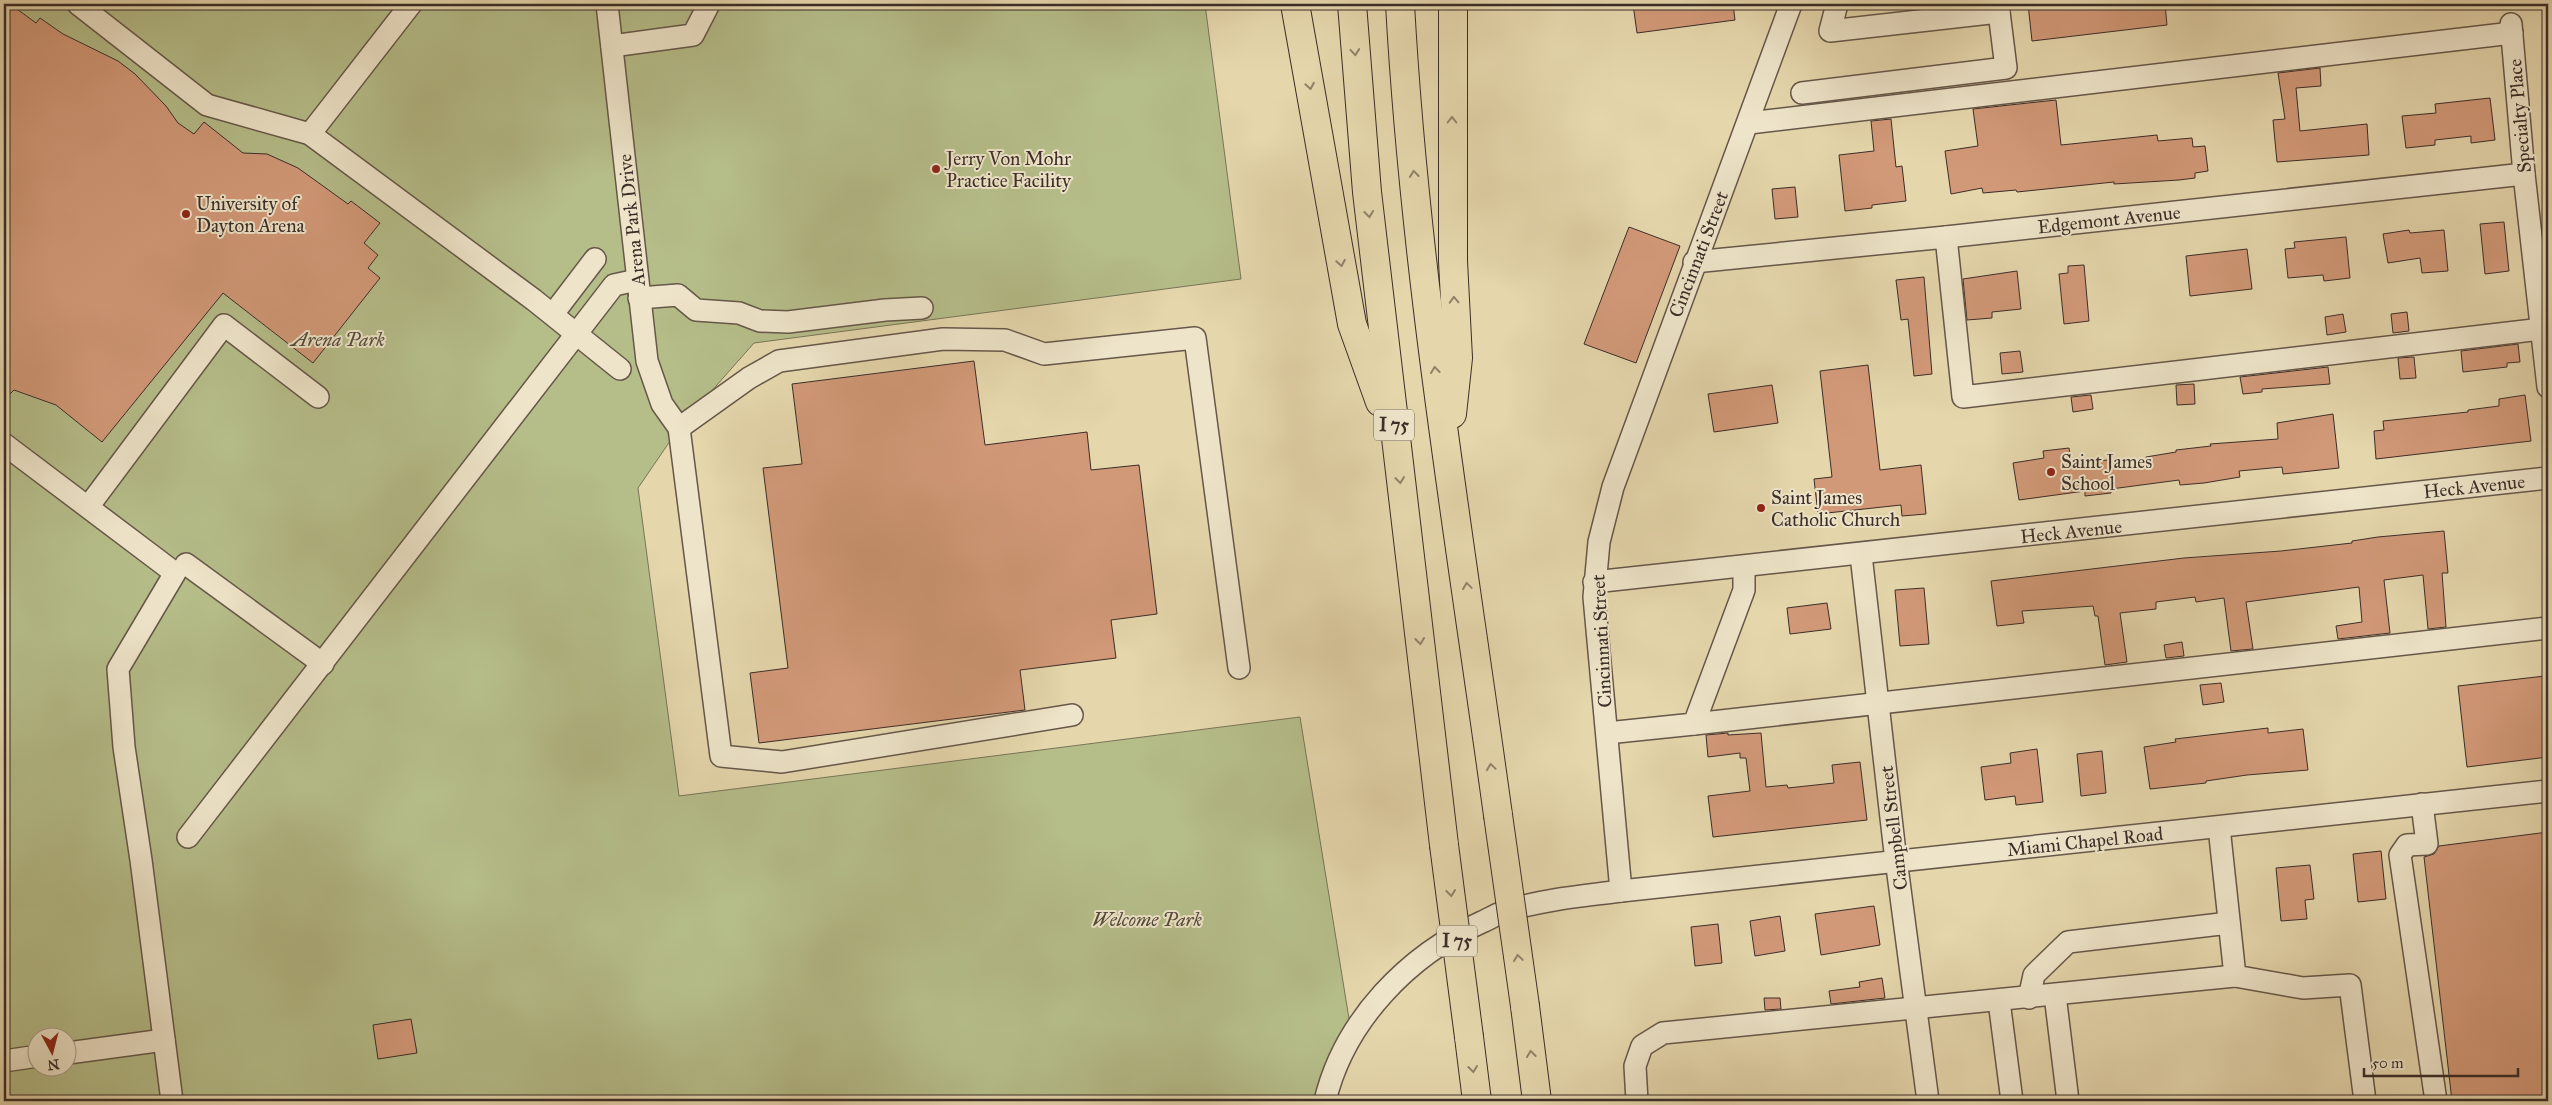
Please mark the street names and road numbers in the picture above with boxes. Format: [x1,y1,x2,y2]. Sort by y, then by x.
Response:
street label: Specialty Place [2503,58,2536,174]
street label: Arena Park Drive [613,153,650,288]
street label: Cincinnati Street [1664,187,1733,321]
street label: Edgemont Avenue [2036,201,2182,239]
road number: I 75 [1374,410,1414,440]
street label: Heck Avenue [2422,470,2526,503]
street label: Heck Avenue [2019,515,2123,548]
street label: Cincinnati Street [1587,573,1616,708]
street label: Campbell Street [1874,764,1913,891]
street label: Miami Chapel Road [2006,822,2165,861]
road number: I 75 [1437,926,1477,956]

